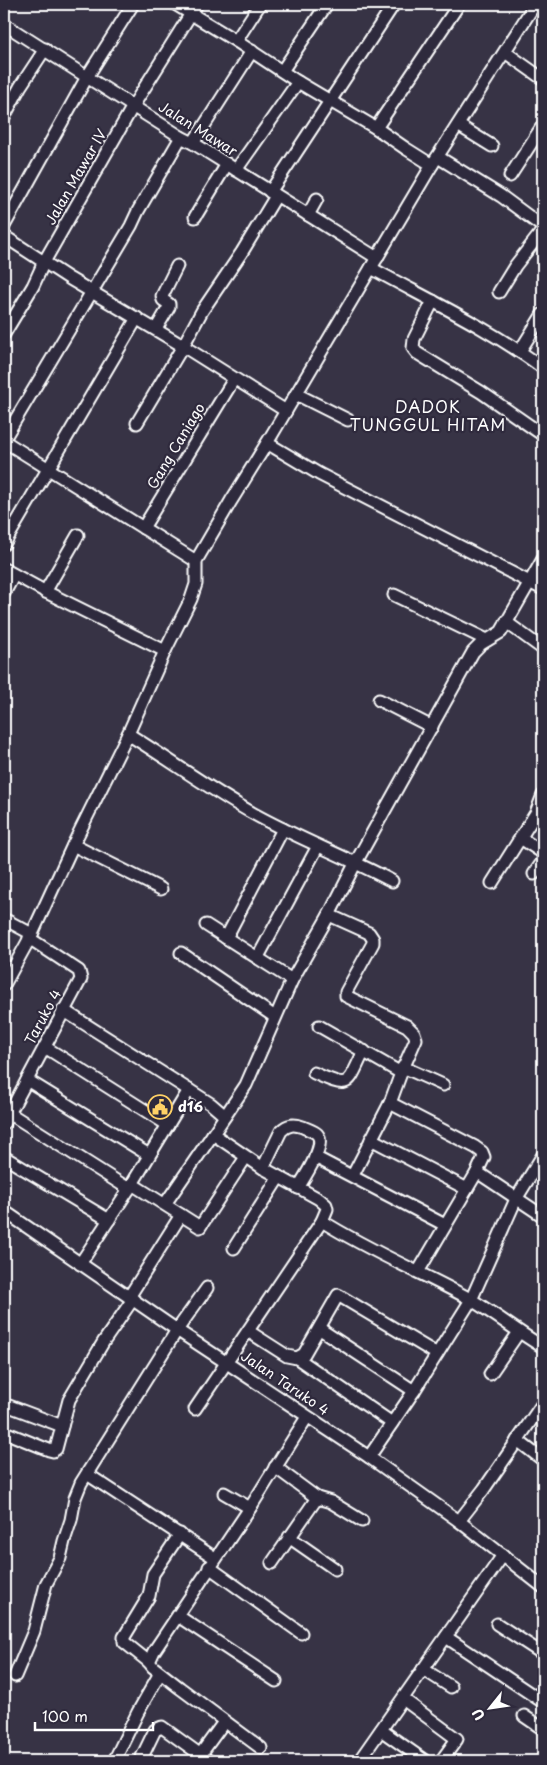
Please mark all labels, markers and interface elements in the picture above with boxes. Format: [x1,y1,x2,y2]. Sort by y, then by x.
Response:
street label: Jalan Mawar [155,96,242,161]
street label: Jalan Mawar IV [40,125,112,229]
district label: DADOK TUNGGUL HITAM [350,394,506,436]
street label: Gang Caniago [142,399,210,493]
street label: Taruko 4 [19,985,66,1048]
public building icon: d16 [147,1094,173,1120]
place label: d16 [178,1096,203,1117]
street label: Jalan Taruko 4 [237,1345,334,1420]
north arrow [464,1682,514,1732]
scale bar [35,1700,152,1732]
text: 100 m [42,1704,88,1727]
text: U [467,1705,490,1725]

